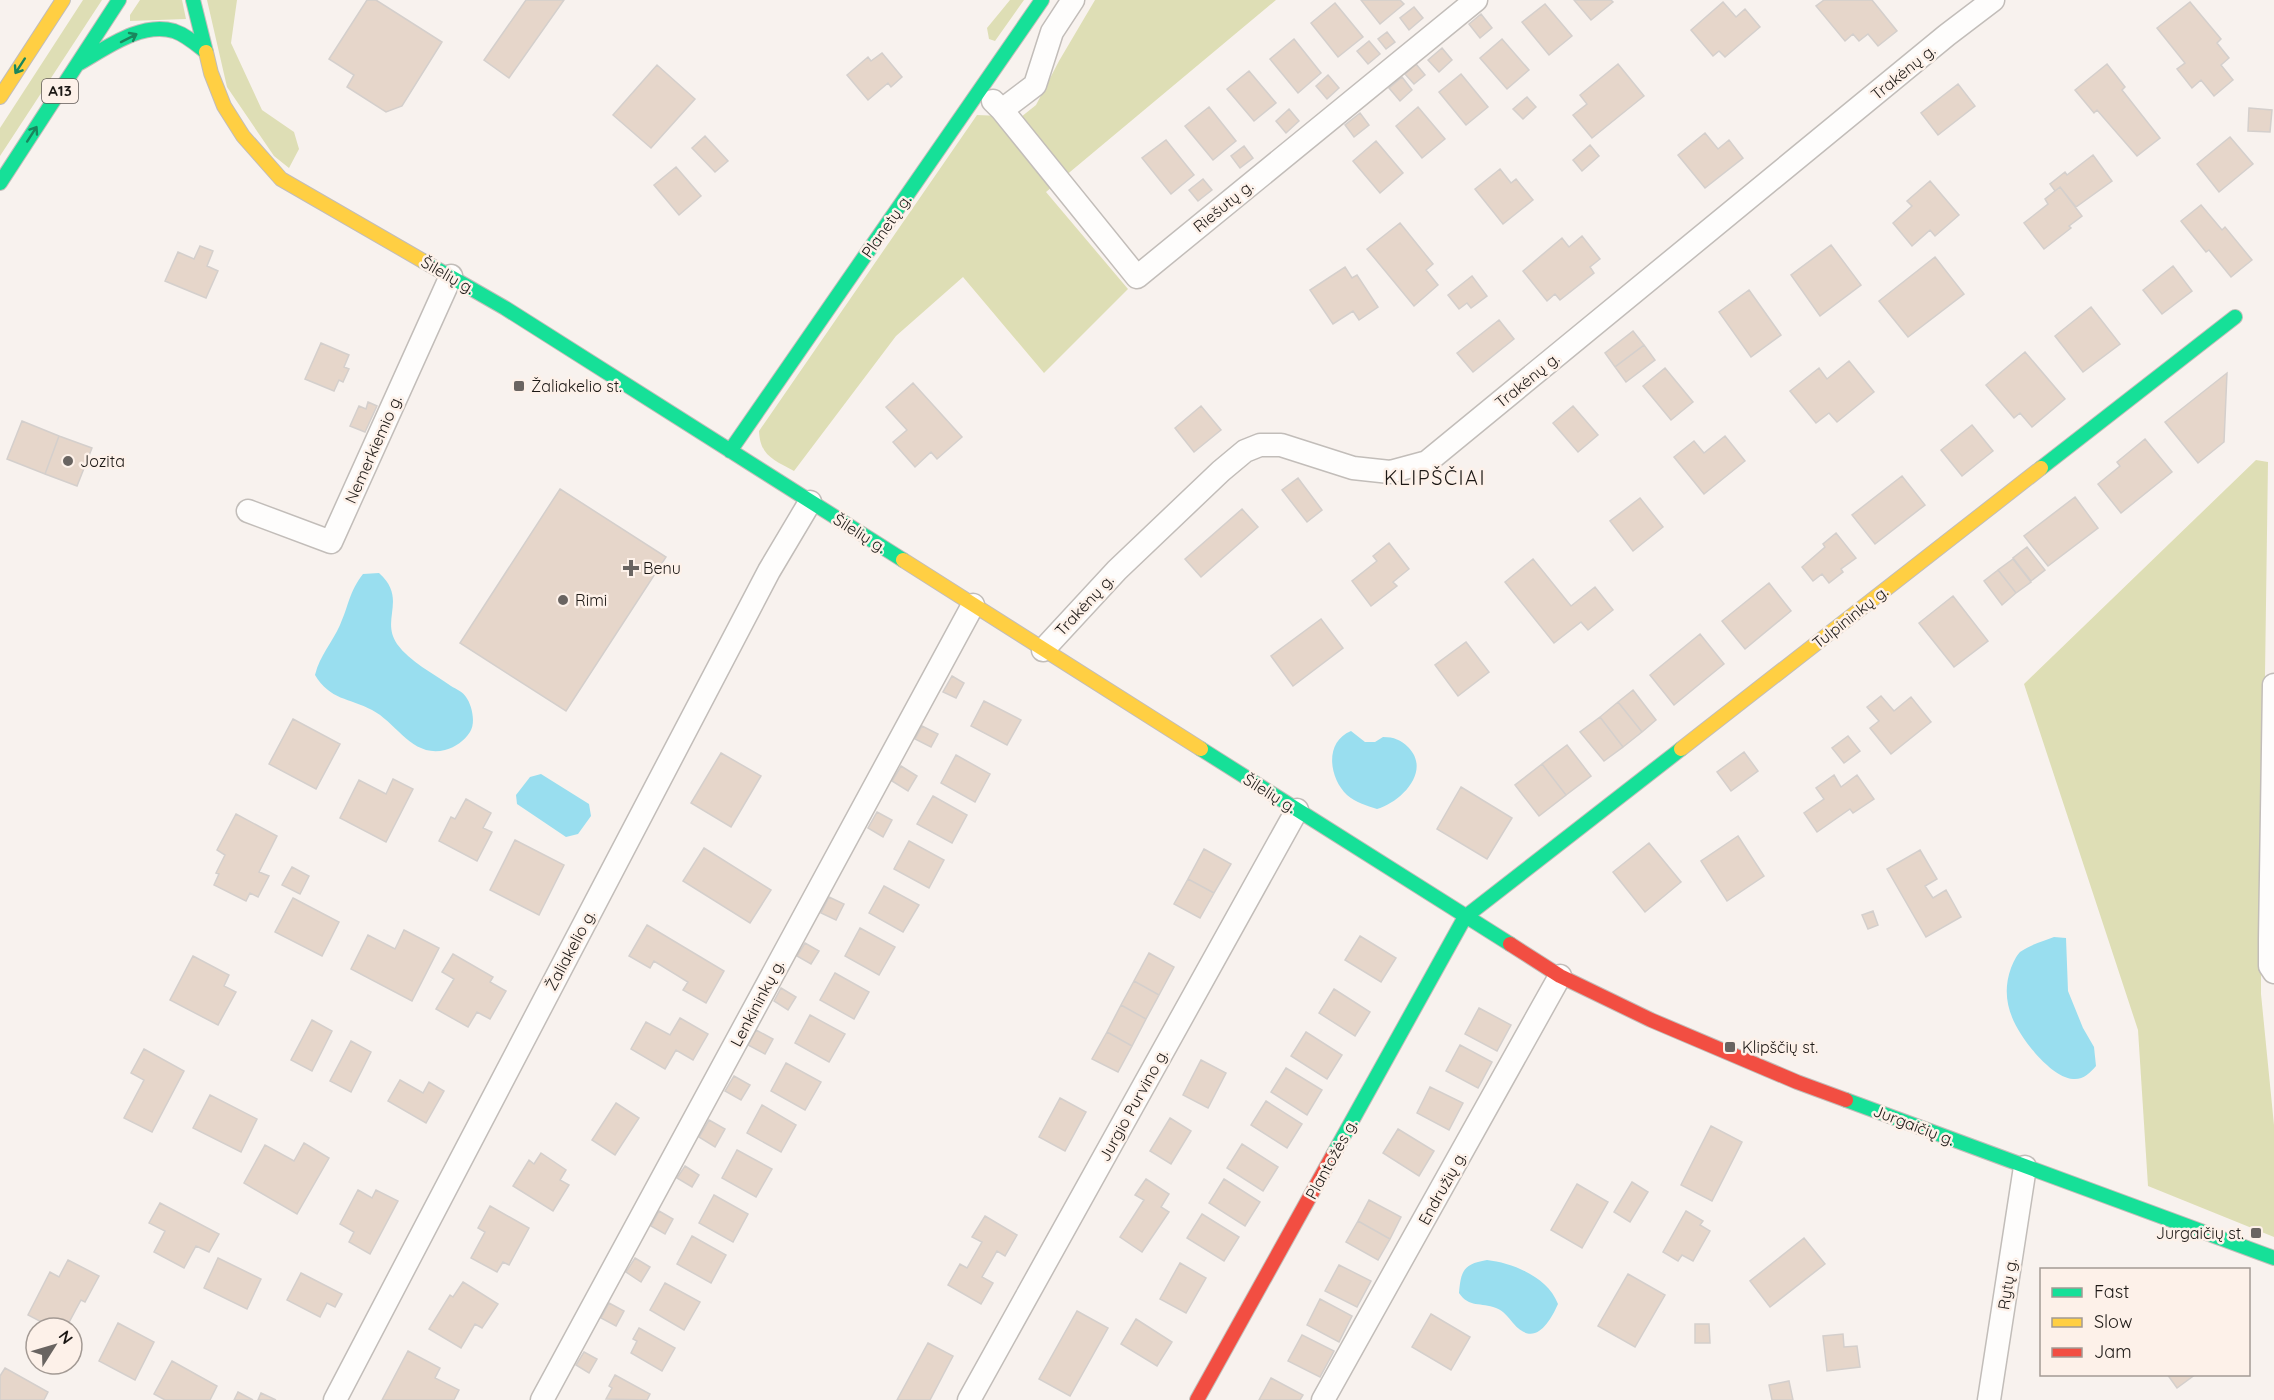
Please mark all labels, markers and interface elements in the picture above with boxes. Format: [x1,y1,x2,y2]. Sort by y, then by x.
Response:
one-way arrow [120,31,138,43]
street label: Trakėnų g. [1867,40,1939,104]
one-way arrow [14,57,26,74]
road number: A13 [42,79,78,103]
one-way arrow [26,126,38,143]
street label: Riešutų g. [1189,176,1257,236]
street label: Planetų g. [857,190,915,262]
street label: Šilelių g. [418,252,478,298]
street label: Trakėnų g. [1491,348,1563,412]
place label: Žaliakelio st. [531,376,622,396]
marker: Žaliakelio st. [512,379,526,393]
street label: Nemerkiemio g. [340,392,406,506]
place label: Jozita [80,451,125,471]
marker: Jozita [61,454,75,468]
district label: KLIPŠČIAI [1384,465,1486,490]
street label: Šilelių g. [830,509,890,557]
place label: Benu [643,558,681,578]
marker: Benu [624,561,638,575]
street label: Trakėnų g. [1050,570,1118,640]
street label: Tulpininkų g. [1808,581,1892,653]
place label: Rimi [575,590,607,610]
marker: Rimi [556,593,570,607]
street label: Šilelių g. [1240,769,1300,817]
street label: Žaliakelio g. [540,906,600,994]
street label: Lenkininkų g. [726,956,788,1050]
place label: Klipščių st. [1742,1037,1818,1057]
marker: Klipščių st. [1723,1040,1737,1054]
street label: Jurgio Purvino g. [1094,1045,1172,1165]
street label: Jurgaičių g. [1871,1100,1957,1150]
street label: Plantožės g. [1301,1115,1361,1203]
street label: Endružių g. [1414,1148,1470,1228]
place label: Jurgaičių st. [2156,1223,2244,1243]
marker: Jurgaičių st. [2249,1226,2263,1240]
street label: Rytų g. [1993,1257,2021,1311]
legend [2040,1268,2250,1376]
text: Fast [2094,1280,2129,1303]
text: Slow [2094,1310,2132,1333]
north arrow [24,1316,84,1376]
text: N [54,1326,78,1348]
text: Jam [2094,1340,2132,1363]

